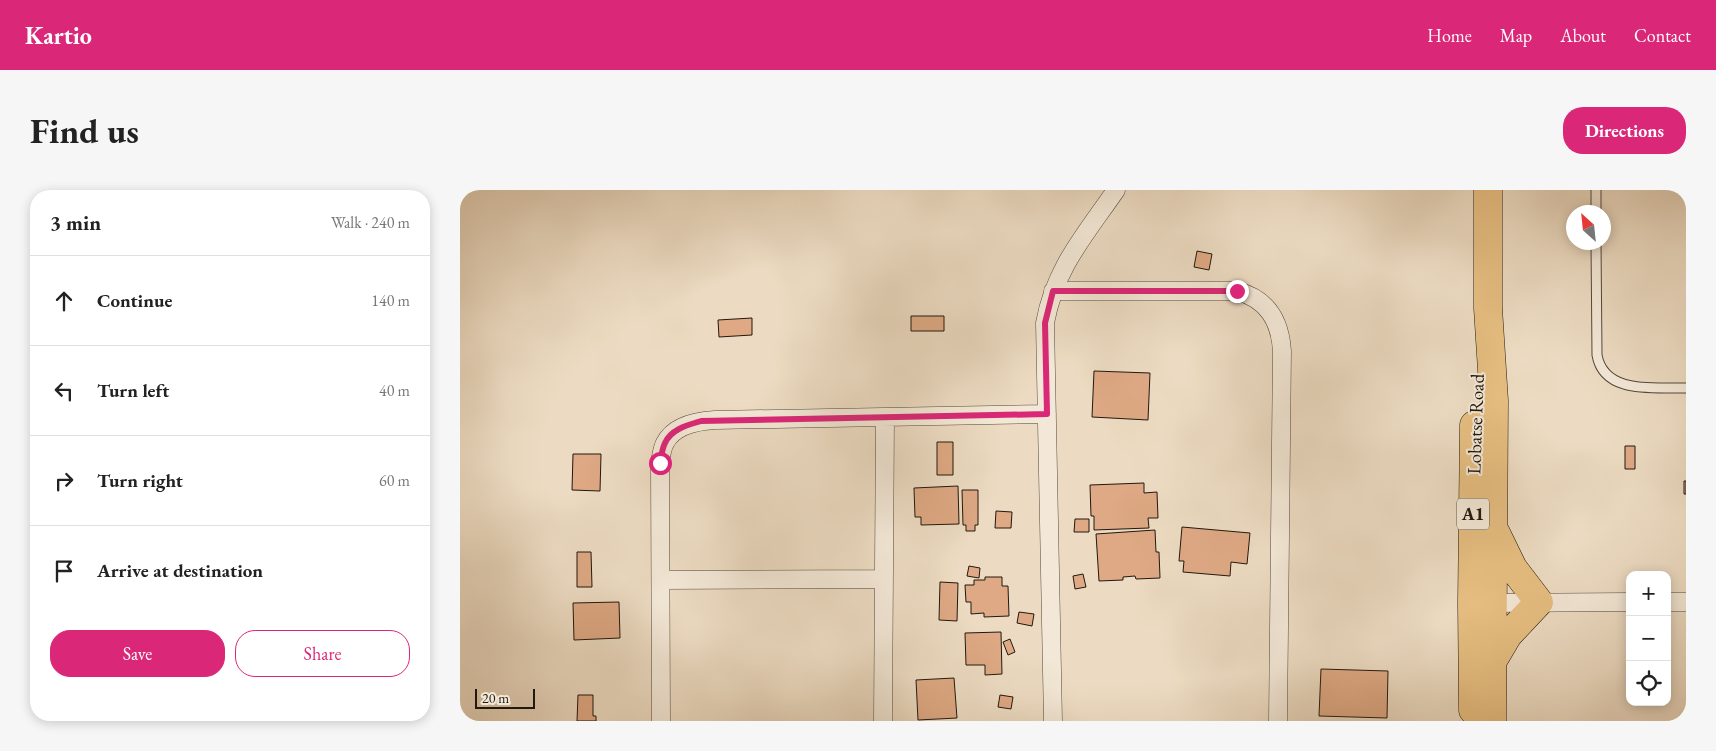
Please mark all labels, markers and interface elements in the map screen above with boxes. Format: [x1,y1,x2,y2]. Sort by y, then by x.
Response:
text: Kartio [25,20,92,51]
text: Home [1427,24,1472,47]
text: Map [1500,24,1532,47]
text: About [1560,24,1606,47]
text: Contact [1634,24,1691,47]
button: Directions [1563,107,1686,154]
text: Find us [30,108,139,153]
north arrow [1566,205,1611,250]
text: 3 min [50,209,101,236]
text: Walk · 240 m [331,212,410,233]
route end [1226,280,1249,303]
icon: ahead [50,287,78,315]
text: Continue [97,288,172,313]
text: 140 m [371,290,410,311]
street label: Lobatse Road [1461,373,1490,475]
icon: left [50,377,78,405]
text: Turn left [97,378,169,403]
text: 40 m [379,380,410,401]
route start [649,452,672,475]
icon: right [50,467,78,495]
text: Turn right [97,468,183,493]
text: 60 m [379,470,410,491]
road number: A1 [1457,498,1489,529]
icon: arrive [50,557,78,585]
text: Arrive at destination [97,558,263,583]
map controls [1626,571,1671,706]
button: + [1626,571,1671,616]
button: − [1626,616,1671,661]
button: Save [50,630,225,677]
button: Share [235,630,410,677]
button: locate [1626,661,1671,706]
scale bar [475,686,535,709]
text: 20 m [482,689,509,707]

